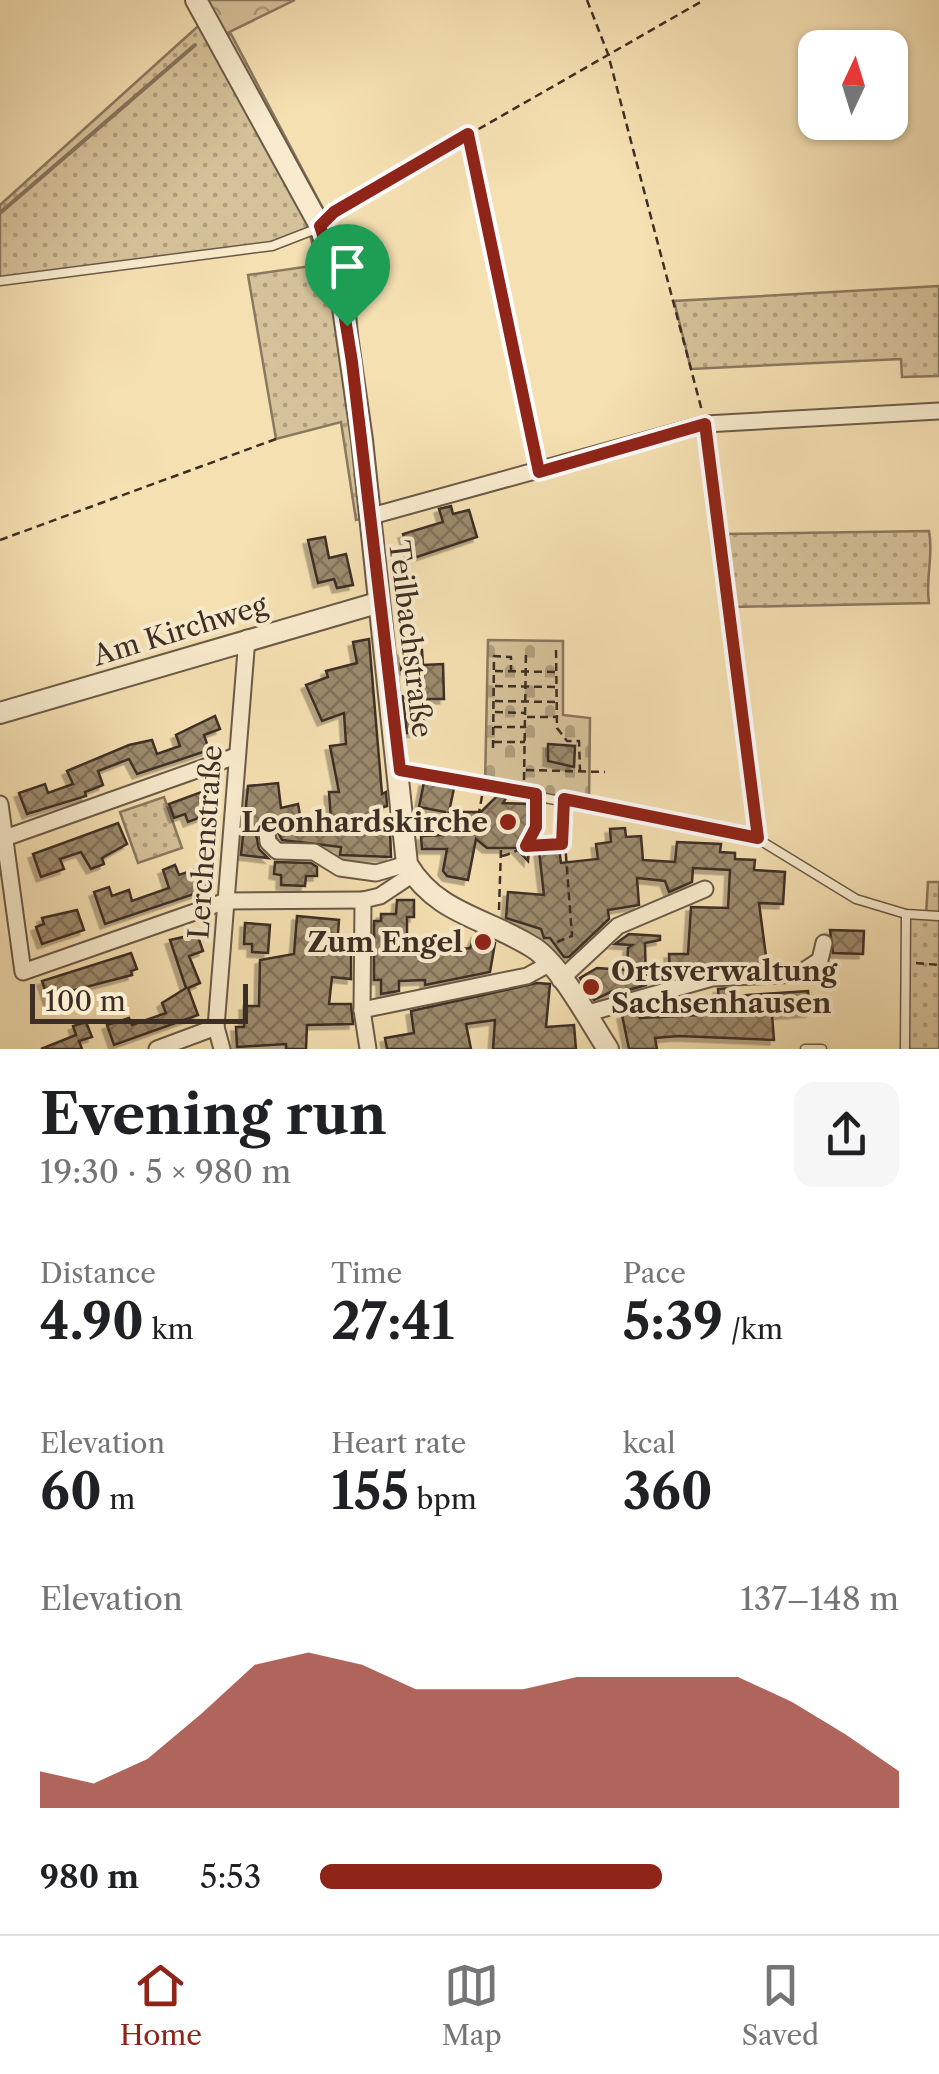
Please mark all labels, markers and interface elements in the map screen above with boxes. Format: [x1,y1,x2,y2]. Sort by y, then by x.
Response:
north arrow [798,30,908,140]
map controls [798,30,908,140]
pin [305,224,390,327]
icon: arrive [320,239,375,294]
street label: Teilbachstraße [382,539,440,739]
street label: Am Kirchweg [88,587,271,673]
street label: Lerchenstraße [181,744,229,940]
place label: Leonhardskirche [241,805,488,839]
marker: Leonhardskirche [497,811,519,833]
place label: Zum Engel [308,925,463,959]
marker: Zum Engel [472,931,494,953]
place label: Ortsverwaltung Sachsenhausen [611,954,838,1020]
marker: Ortsverwaltung Sachsenhausen [580,976,602,998]
scale bar [30,979,248,1024]
text: 100 m [45,984,126,1018]
text: Evening run [40,1081,387,1148]
button: share [794,1082,899,1187]
text: 19:30 · 5 × 980 m [40,1152,291,1191]
text: Distance [40,1256,156,1290]
text: Time [331,1256,402,1290]
text: Pace [623,1256,686,1290]
text: 4.90 [40,1290,144,1352]
text: 27:41 [331,1290,454,1352]
text: 5:39 [623,1290,723,1352]
text: km [144,1312,194,1346]
text: /km [723,1312,783,1346]
text: Elevation [40,1426,165,1460]
text: Heart rate [331,1426,466,1460]
text: kcal [623,1426,676,1460]
text: 60 [40,1460,102,1522]
text: 155 [331,1460,409,1522]
text: 360 [623,1460,713,1522]
text: m [102,1482,135,1516]
text: bpm [409,1482,477,1516]
text: Elevation [40,1579,183,1618]
text: 137–148 m [740,1579,899,1618]
text: 980 m [40,1857,139,1896]
text: 5:53 [200,1857,261,1896]
tab: Home [120,1958,202,2052]
tab: Map [442,1958,502,2052]
tab: Saved [741,1958,819,2052]

